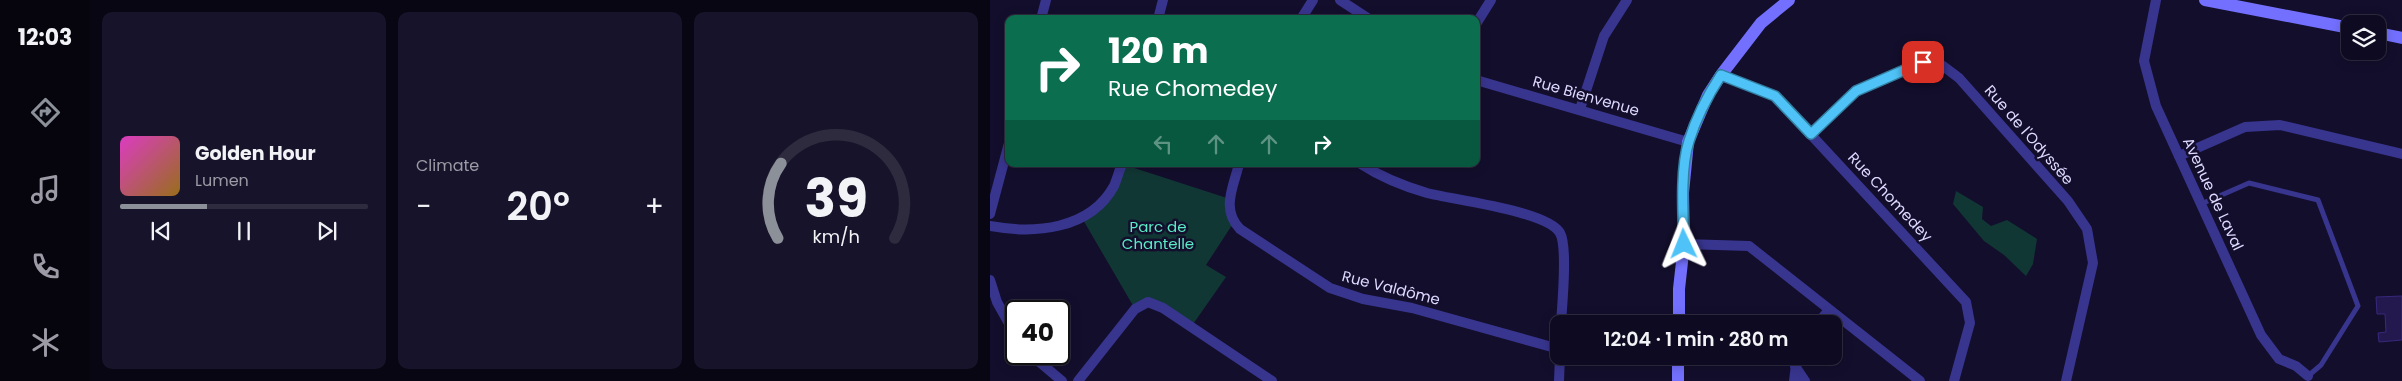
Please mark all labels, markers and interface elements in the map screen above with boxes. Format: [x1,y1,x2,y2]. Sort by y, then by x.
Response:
map controls [2341,15,2386,60]
button: layers [2341,15,2386,60]
text: 12:03 [18,22,72,53]
text: 120 m [1108,26,1208,75]
icon: right [1025,35,1090,100]
pin [1902,41,1944,83]
icon: arrive [1909,48,1937,76]
street label: Rue Bienvenue [1530,70,1642,121]
text: Rue Chomedey [1108,73,1277,104]
street label: Rue de l'Odyssée [1980,80,2079,189]
icon: directions [28,95,63,130]
icon: left [1149,130,1177,158]
icon: ahead [1202,130,1230,158]
icon: ahead [1255,130,1283,158]
icon: right [1308,130,1336,158]
street label: Avenue de Laval [2178,134,2249,254]
text: Golden Hour [195,140,316,167]
street label: Rue Chomedey [1843,147,1938,246]
text: Climate [416,154,479,177]
text: 39 [804,162,868,235]
text: Lumen [195,169,249,192]
icon: music [28,172,63,207]
text: 20° [507,180,570,233]
text: − [416,187,431,226]
text: + [645,187,664,226]
park label: Parc de Chantelle [1122,216,1194,254]
icon: previous [147,217,175,245]
icon: pause [230,217,258,245]
icon: next [313,217,341,245]
position arrow [1657,217,1709,269]
text: km/h [812,224,860,249]
icon: phone [28,249,63,284]
street label: Rue Valdôme [1340,265,1442,310]
speed limit sign: 40 [1005,300,1070,365]
icon: climate [28,325,63,360]
text: 12:04 · 1 min · 280 m [1604,326,1788,353]

